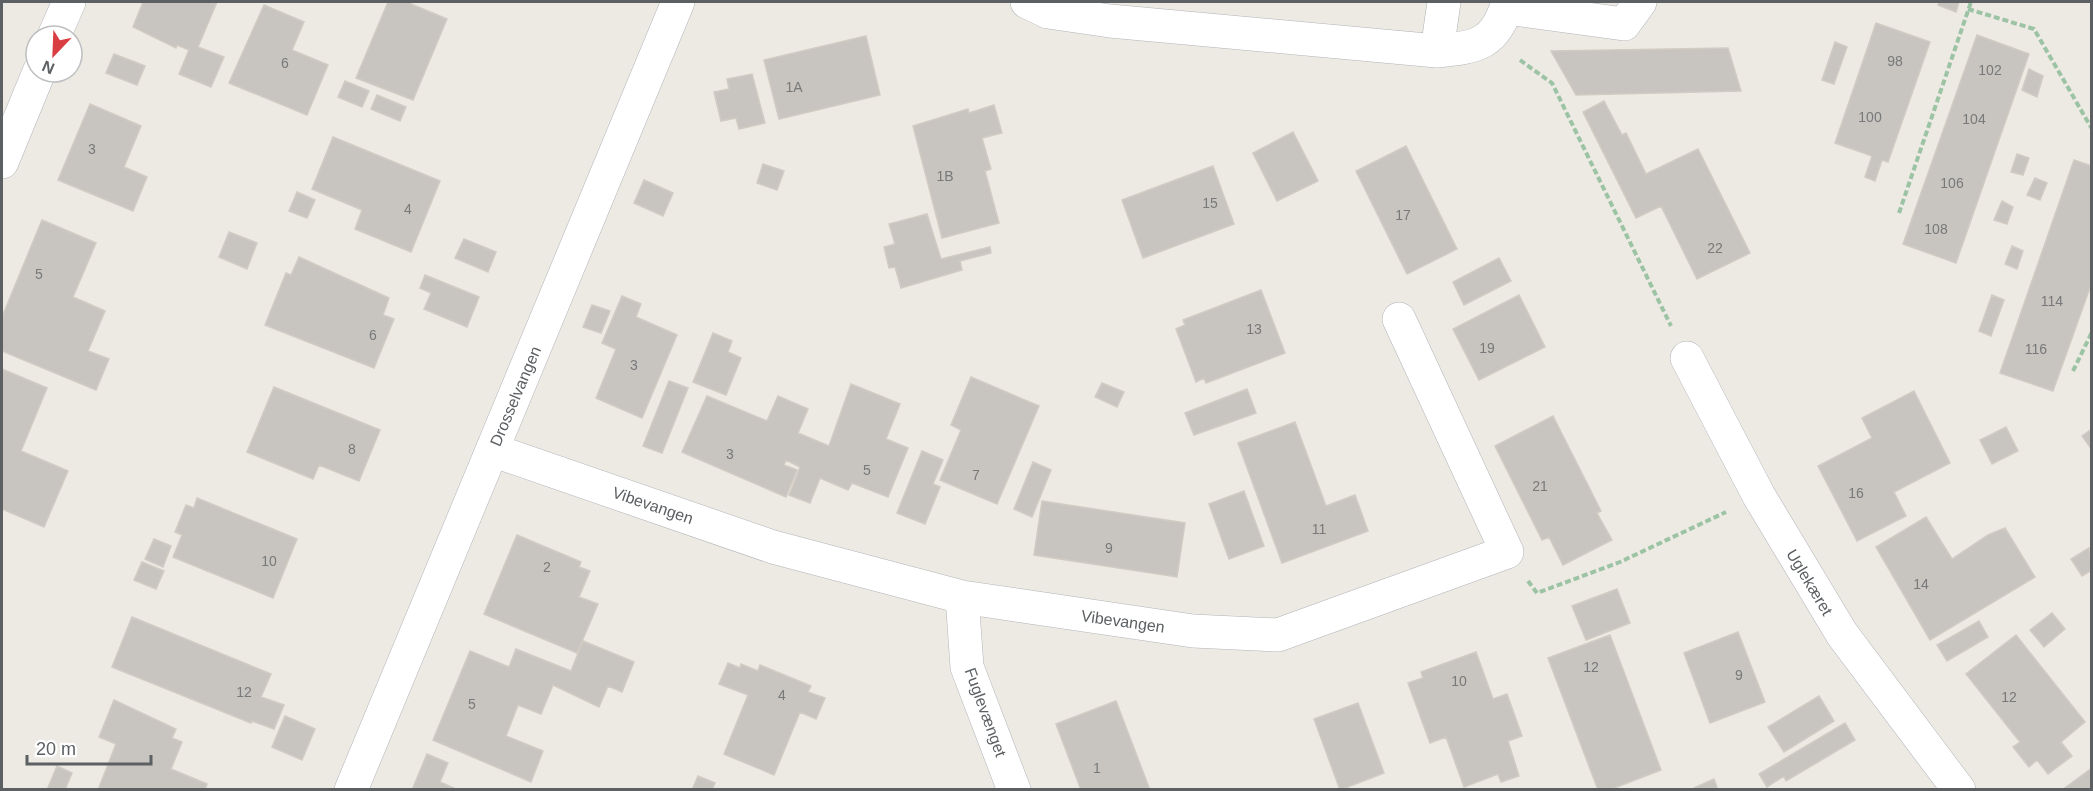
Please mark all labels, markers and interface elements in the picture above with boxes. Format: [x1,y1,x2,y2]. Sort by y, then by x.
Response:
north arrow [24,24,84,84]
house number: 98 [1887,53,1903,69]
house number: 6 [281,55,289,71]
text: N [40,57,57,77]
house number: 102 [1978,62,2002,78]
house number: 1A [785,79,803,95]
house number: 100 [1858,109,1882,125]
house number: 104 [1962,111,1986,127]
house number: 3 [88,141,96,157]
house number: 1B [936,168,954,184]
house number: 106 [1940,175,1964,191]
house number: 15 [1202,195,1218,211]
house number: 4 [404,201,412,217]
house number: 17 [1395,207,1411,223]
house number: 108 [1924,221,1948,237]
house number: 22 [1707,240,1723,256]
house number: 5 [35,266,43,282]
house number: 114 [2041,293,2063,309]
house number: 13 [1246,321,1262,337]
house number: 6 [369,327,377,343]
house number: 19 [1479,340,1495,356]
house number: 116 [2025,341,2047,357]
street label: Drosselvangen [487,344,544,449]
house number: 3 [630,357,638,373]
house number: 8 [348,441,356,457]
house number: 3 [726,446,734,462]
house number: 5 [863,462,871,478]
house number: 7 [972,467,980,483]
house number: 21 [1532,478,1548,494]
street label: Vibevangen [610,484,695,527]
house number: 16 [1848,485,1864,501]
house number: 11 [1312,521,1326,537]
house number: 9 [1105,540,1113,556]
street label: Uglekæret [1783,546,1836,619]
house number: 10 [261,553,277,569]
house number: 2 [543,559,551,575]
house number: 14 [1913,576,1929,592]
street label: Vibevangen [1080,607,1166,636]
house number: 12 [1583,659,1599,675]
street label: Fuglevænget [962,665,1010,759]
house number: 9 [1735,667,1743,683]
house number: 10 [1451,673,1467,689]
house number: 12 [236,684,252,700]
house number: 4 [778,687,786,703]
house number: 12 [2001,689,2017,705]
house number: 5 [468,696,476,712]
scale bar [27,728,152,766]
text: 20 m [36,739,76,759]
house number: 1 [1093,760,1101,776]

